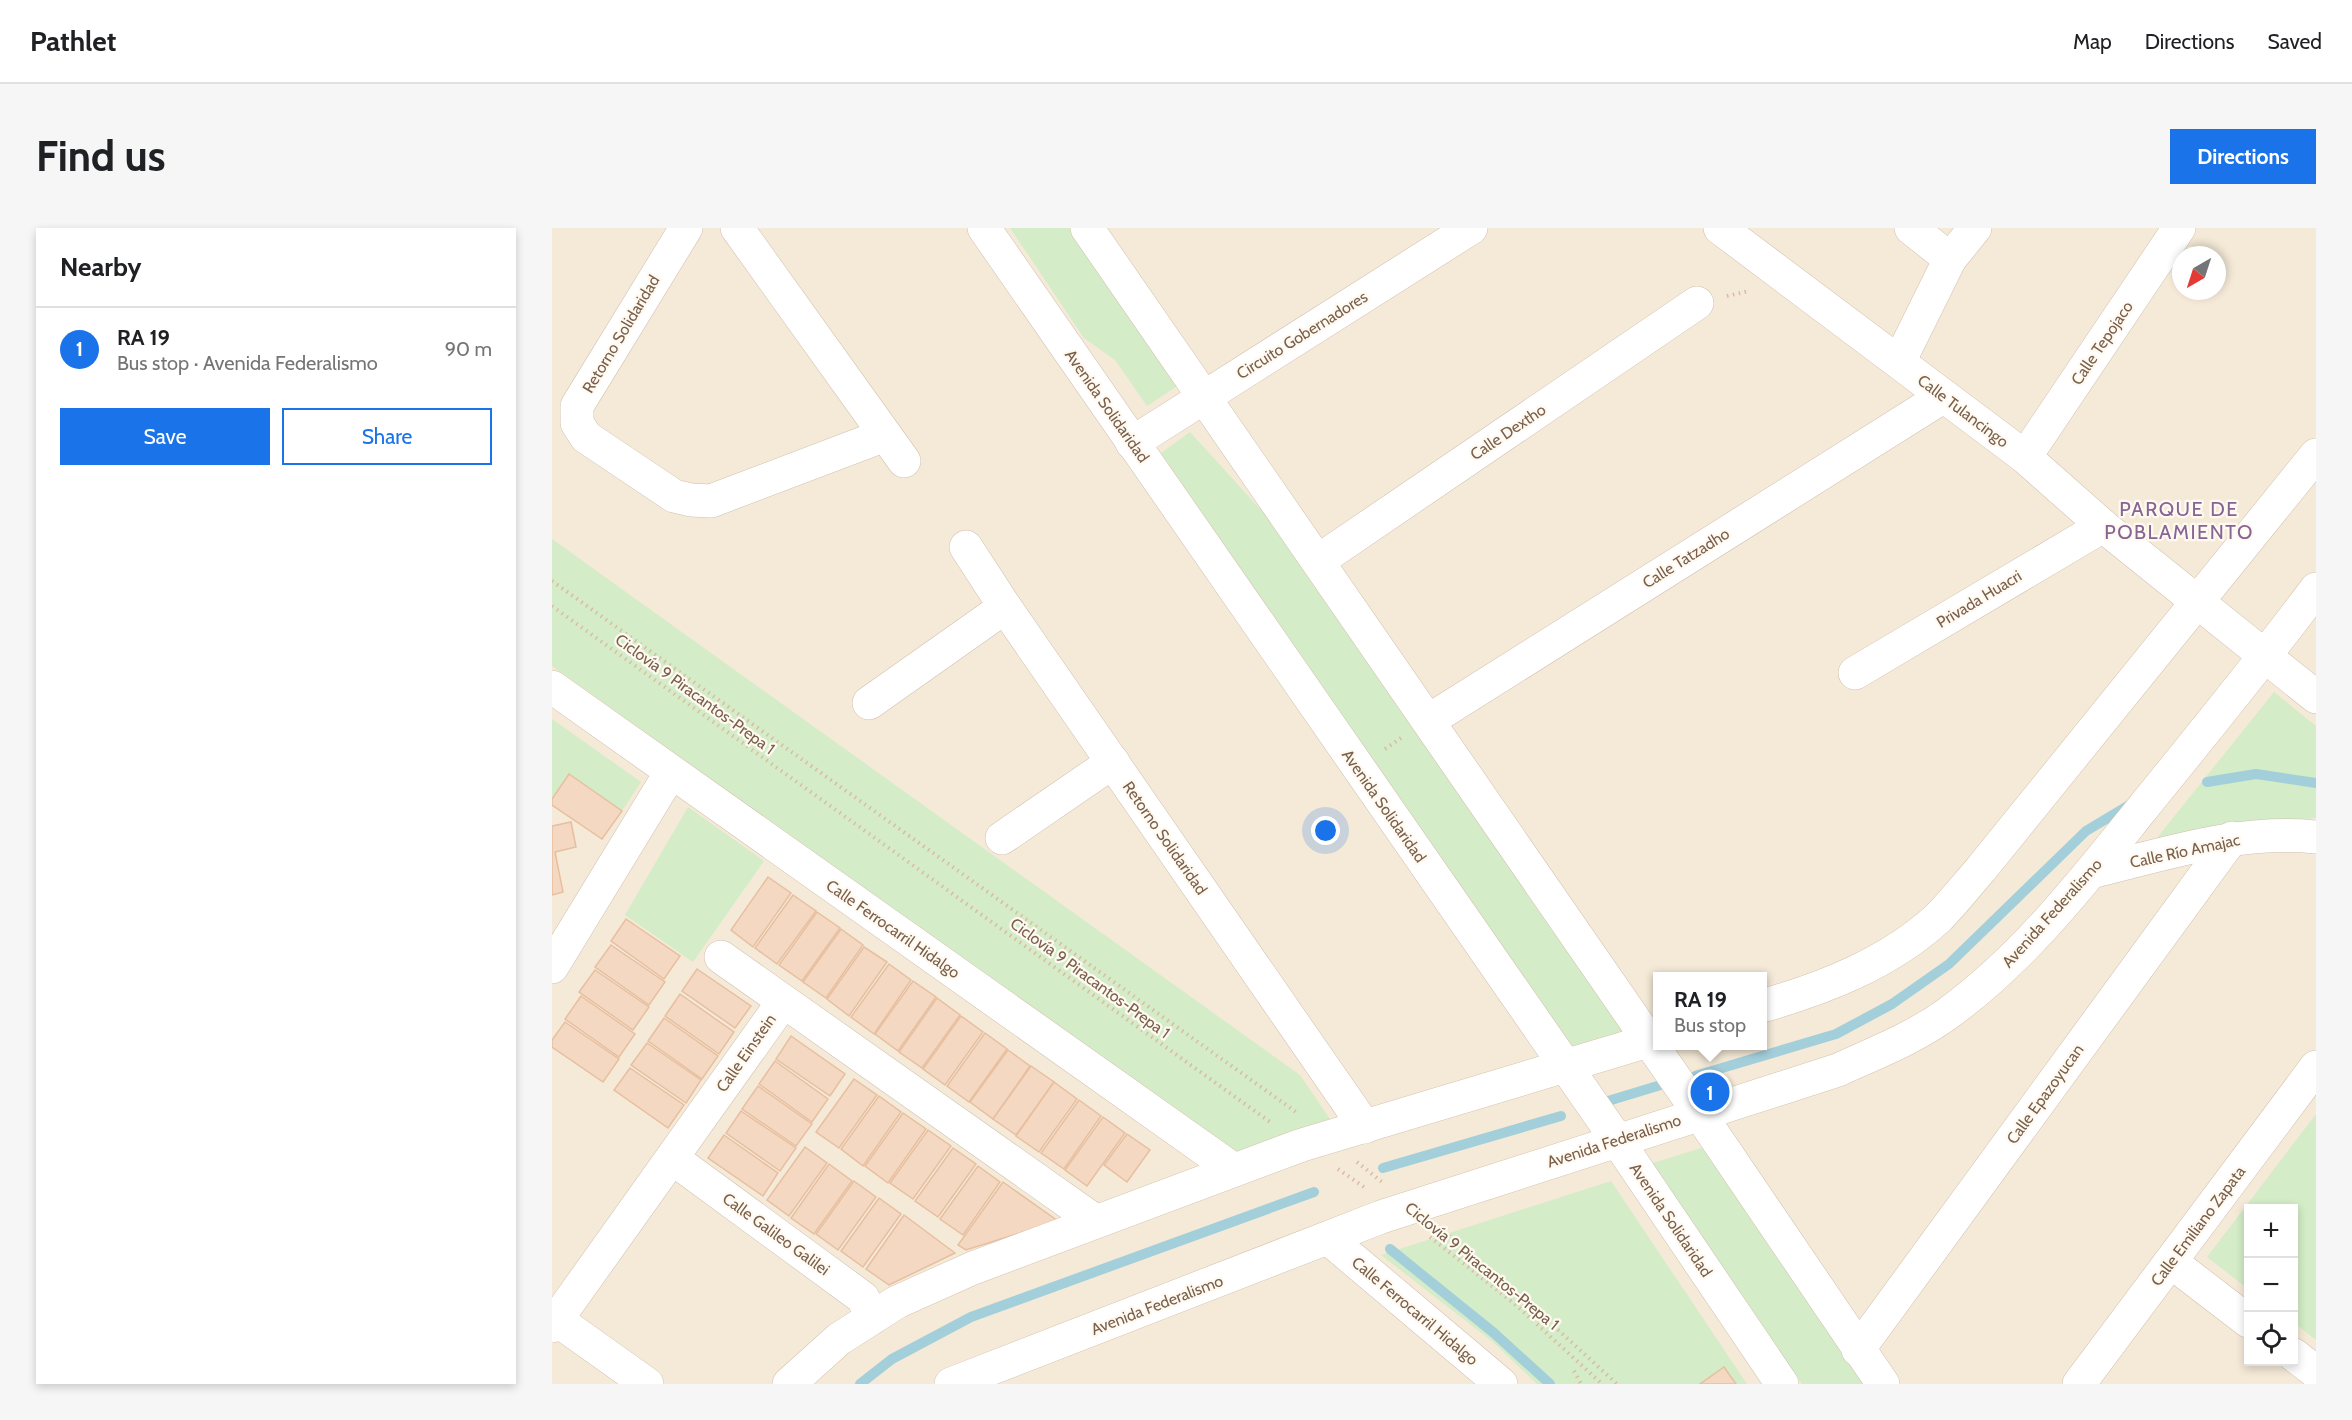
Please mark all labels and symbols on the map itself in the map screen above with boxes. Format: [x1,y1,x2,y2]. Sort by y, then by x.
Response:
north arrow [2172,246,2226,300]
street label: Retorno Solidaridad [578,272,664,396]
street label: Circuito Gobernadores [1233,287,1371,383]
street label: Calle Tepojaco [2067,297,2137,389]
street label: Avenida Solidaridad [1061,346,1153,466]
street label: Calle Tulancingo [1914,371,2012,452]
street label: Calle Dextho [1467,400,1549,464]
district label: PARQUE DE POBLAMIENTO [2104,497,2254,544]
street label: Calle Tatzadho [1639,524,1733,592]
street label: Privada Huacri [1933,566,2025,632]
street label: Ciclovía 9 Piracantos-Prepa 1 [612,630,778,758]
street label: Avenida Solidaridad [1338,746,1430,866]
street label: Retorno Solidaridad [1119,778,1211,898]
your location [1311,816,1340,845]
street label: Calle Río Amajac [2128,830,2242,872]
street label: Avenida Federalismo [1998,855,2106,971]
street label: Calle Ferrocarril Hidalgo [822,876,964,982]
street label: Ciclovía 9 Piracantos-Prepa 1 [1007,914,1173,1042]
street label: Calle Einstein [712,1010,780,1096]
street label: Calle Epazoyucan [2003,1040,2088,1147]
pin: 1 [1690,1070,1730,1114]
street label: Avenida Federalismo [1545,1110,1684,1172]
street label: Avenida Solidaridad [1626,1159,1716,1281]
street label: Calle Emiliano Zapata [2147,1162,2249,1290]
street label: Calle Galileo Galilei [719,1189,833,1279]
street label: Ciclovía 9 Piracantos-Prepa 1 [1401,1198,1563,1334]
street label: Calle Ferrocarril Hidalgo [1348,1253,1482,1369]
street label: Avenida Federalismo [1088,1271,1226,1339]

